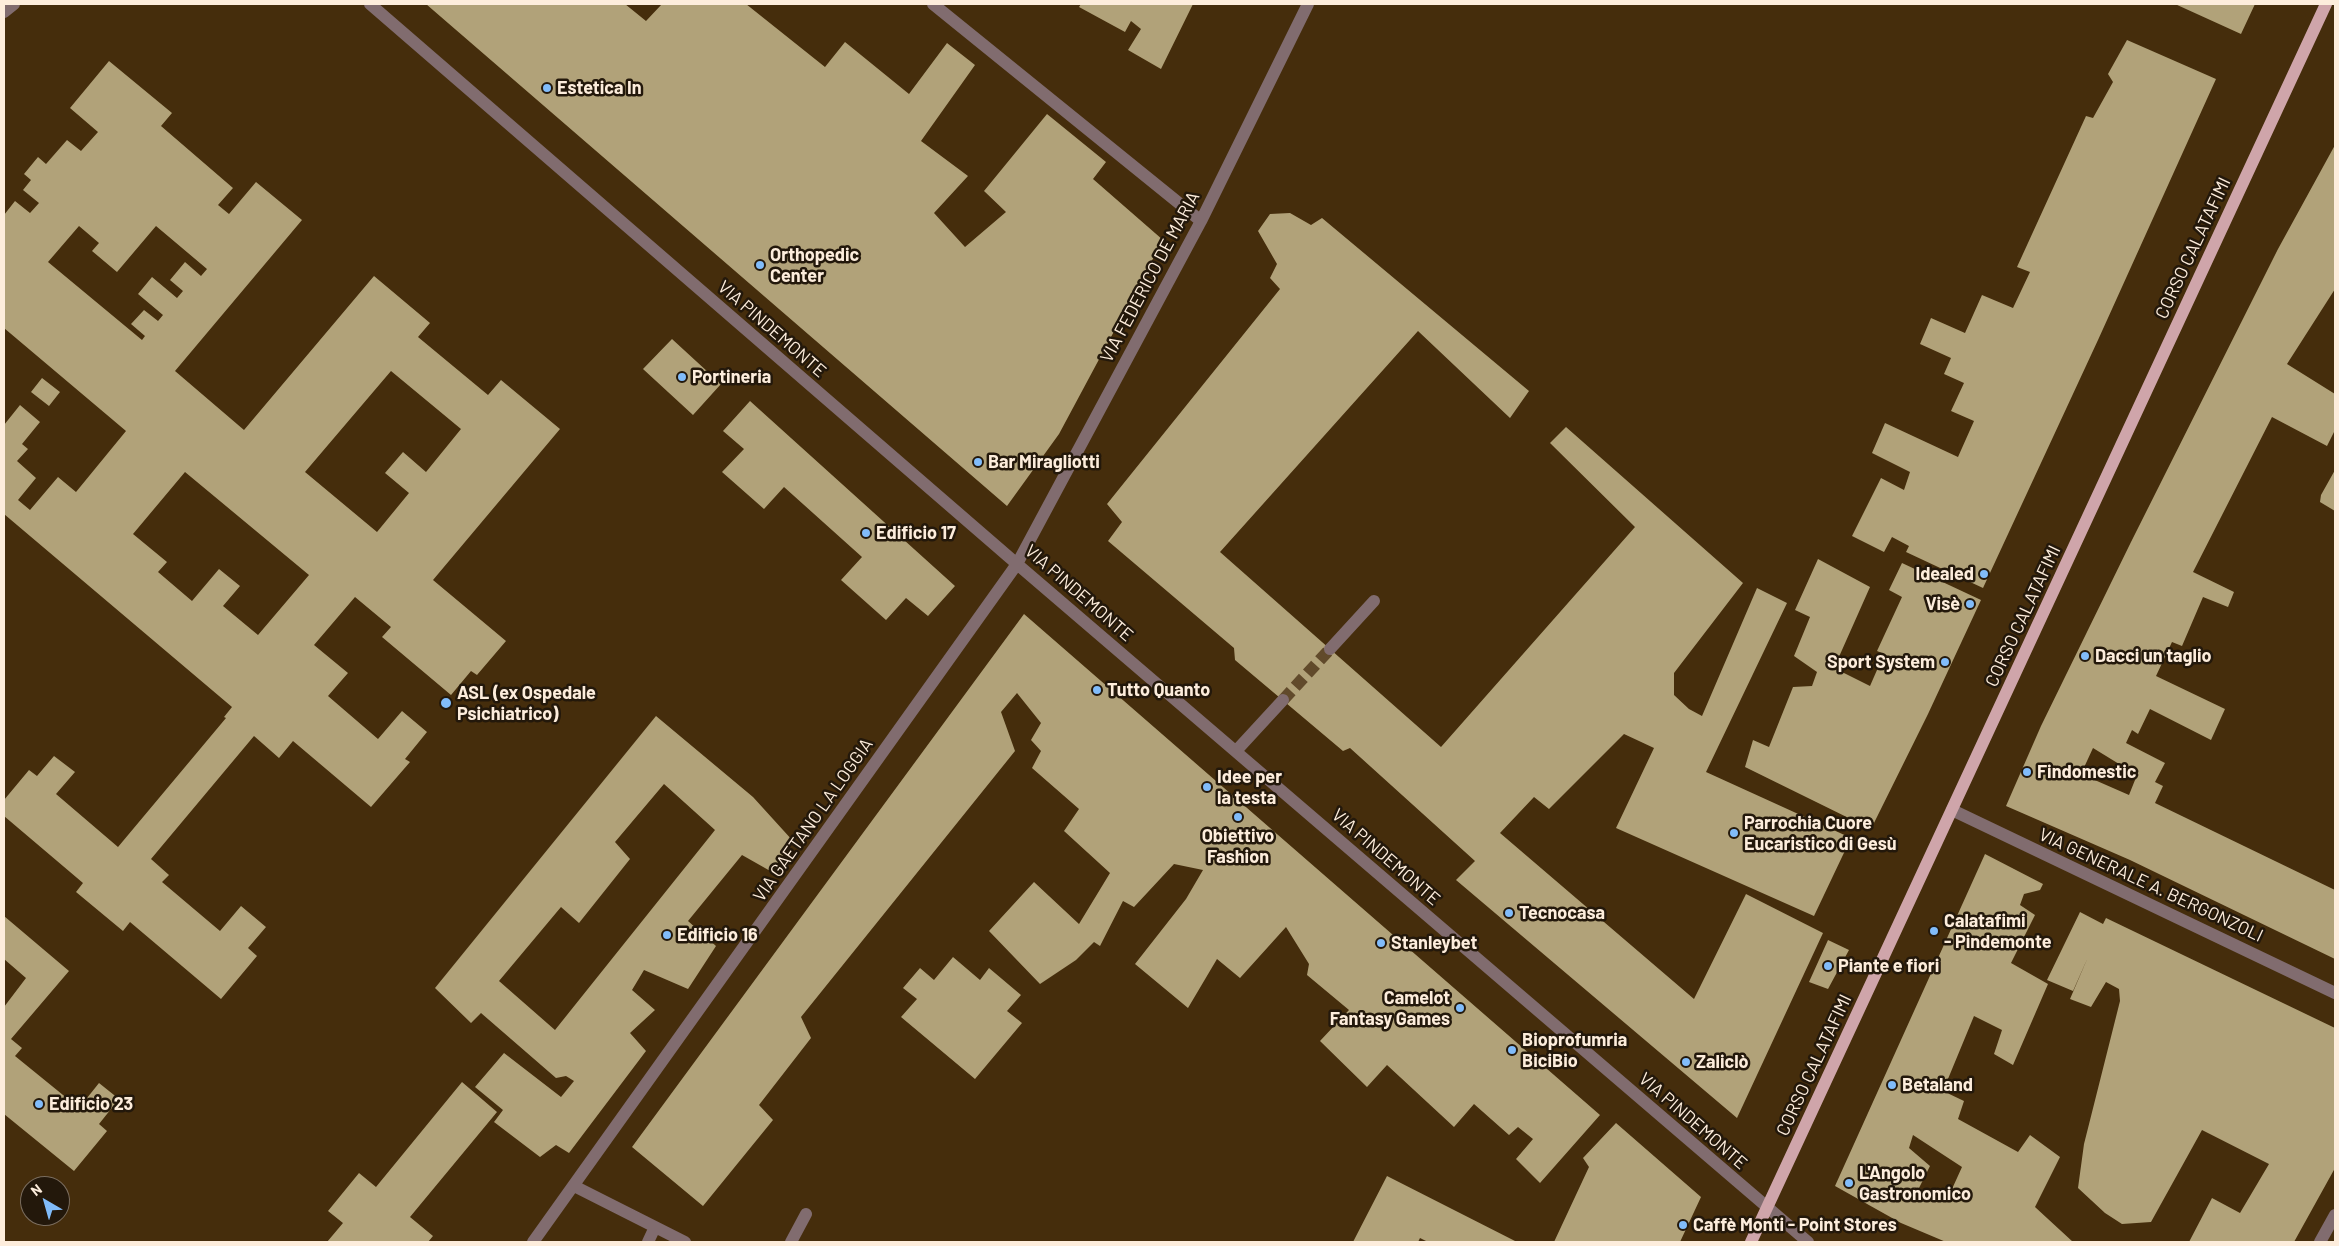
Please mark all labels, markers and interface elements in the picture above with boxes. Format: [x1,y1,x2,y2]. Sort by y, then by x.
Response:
place label: Estetica In [557,77,642,99]
marker: Estetica In [541,82,553,94]
street label: CORSO CALATAFIMI [2151,174,2235,322]
street label: VIA FEDERICO DE MARIA [1096,188,1204,366]
place label: Orthopedic Center [770,244,859,286]
marker: Orthopedic Center [754,259,766,271]
street label: VIA PINDEMONTE [713,276,831,382]
place label: Portineria [692,366,771,388]
marker: Portineria [676,371,688,383]
place label: Bar Miragliotti [988,451,1100,473]
marker: Bar Miragliotti [972,456,984,468]
place label: Edificio 17 [876,522,956,544]
marker: Edificio 17 [860,527,872,539]
street label: VIA PINDEMONTE [1020,540,1138,646]
street label: CORSO CALATAFIMI [1981,542,2065,690]
place label: Idealed [1915,563,1974,585]
marker: Idealed [1978,568,1990,580]
place label: Visè [1925,593,1960,615]
marker: Visè [1964,598,1976,610]
place label: Dacci un taglio [2095,645,2212,667]
marker: Dacci un taglio [2079,650,2091,662]
place label: Sport System [1827,651,1935,673]
marker: Sport System [1939,656,1951,668]
place label: Tutto Quanto [1107,679,1210,701]
place label: ASL (ex Ospedale Psichiatrico) [457,682,596,724]
marker: Tutto Quanto [1091,684,1103,696]
marker: ASL (ex Ospedale Psichiatrico) [439,696,453,710]
street label: VIA GAETANO LA LOGGIA [748,734,878,906]
place label: Findomestic [2037,761,2136,783]
place label: Idee per la testa [1217,766,1282,809]
marker: Findomestic [2021,766,2033,778]
marker: Idee per la testa [1201,781,1213,793]
street label: VIA PINDEMONTE [1327,804,1445,910]
marker: Obiettivo Fashion [1232,811,1244,823]
place label: Parrochia Cuore Eucaristico di Gesù [1744,812,1897,854]
street label: VIA GENERALE A. BERGONZOLI [2035,823,2267,947]
place label: Obiettivo Fashion [1202,825,1274,868]
marker: Parrochia Cuore Eucaristico di Gesù [1728,827,1740,839]
place label: Tecnocasa [1519,902,1605,924]
marker: Tecnocasa [1503,907,1515,919]
place label: Calatafimi - Pindemonte [1944,910,2051,952]
place label: Edificio 16 [677,924,758,946]
marker: Calatafimi - Pindemonte [1928,925,1940,937]
marker: Edificio 16 [661,929,673,941]
place label: Stanleybet [1391,932,1477,954]
marker: Stanleybet [1375,937,1387,949]
place label: Piante e fiori [1838,955,1939,977]
marker: Piante e fiori [1822,960,1834,972]
place label: Camelot Fantasy Games [1330,987,1450,1030]
street label: CORSO CALATAFIMI [1772,991,1856,1139]
marker: Camelot Fantasy Games [1454,1002,1466,1014]
place label: Bioprofumria BiciBio [1522,1029,1627,1072]
marker: Bioprofumria BiciBio [1506,1044,1518,1056]
place label: Zaliclò [1696,1051,1748,1073]
marker: Zaliclò [1680,1056,1692,1068]
street label: VIA PINDEMONTE [1634,1068,1752,1174]
place label: Betaland [1902,1074,1973,1096]
marker: Betaland [1886,1079,1898,1091]
place label: Edificio 23 [49,1093,133,1115]
marker: Edificio 23 [33,1098,45,1110]
place label: L'Angolo Gastronomico [1859,1162,1971,1204]
north arrow [20,1176,70,1226]
marker: L'Angolo Gastronomico [1843,1177,1855,1189]
text: N [27,1180,45,1199]
place label: Caffè Monti - Point Stores [1693,1214,1897,1236]
marker: Caffè Monti - Point Stores [1677,1219,1689,1231]

